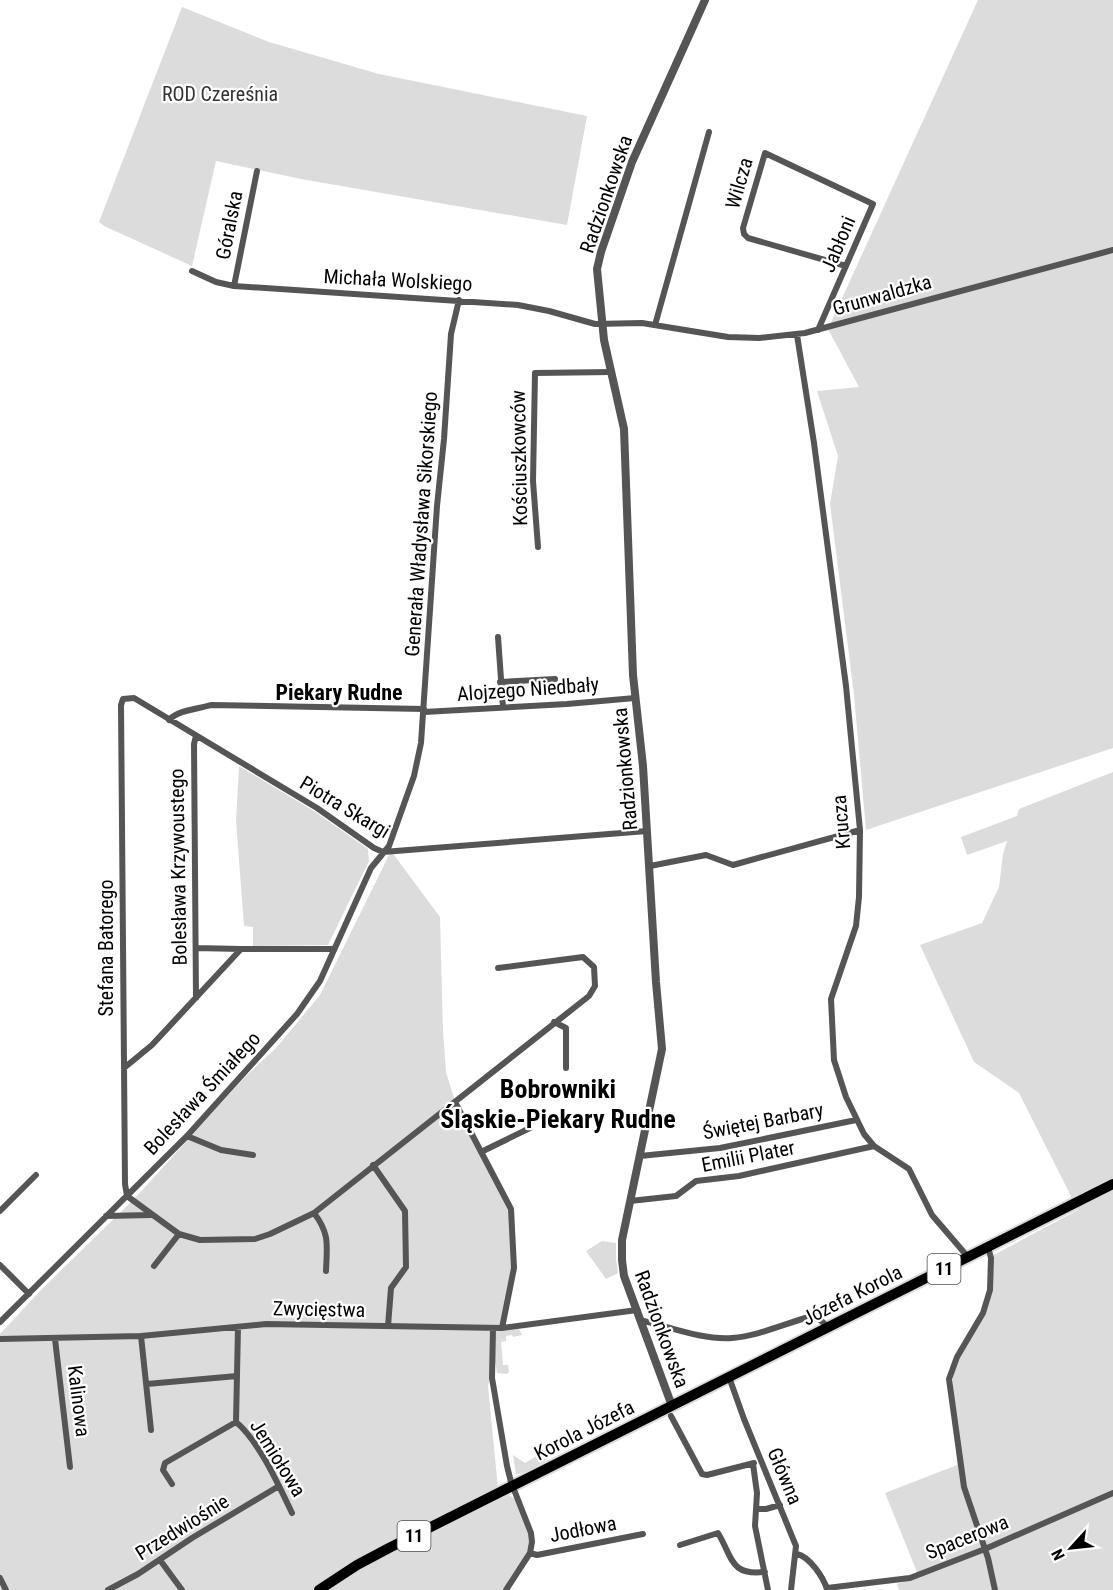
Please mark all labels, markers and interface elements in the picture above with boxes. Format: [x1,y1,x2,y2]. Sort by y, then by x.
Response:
park label: ROD Czereśnia [162,82,278,106]
street label: Radzionkowska [575,132,637,256]
street label: Wilcza [720,155,758,211]
street label: Góralska [211,189,247,261]
street label: Jabłoni [816,212,860,276]
street label: Michała Wolskiego [323,264,473,296]
street label: Grunwaldzka [830,269,934,321]
street label: Kościuszkowców [506,390,532,526]
street label: Generała Władysława Sikorskiego [400,391,442,657]
street label: Alojzego Niedbały [456,672,600,706]
district label: Piekary Rudne [275,680,403,705]
street label: Radzionkowska [608,707,642,831]
street label: Bolesława Krzywoustego [164,768,192,966]
street label: Piotra Skargi [296,771,394,843]
street label: Krucza [827,794,855,850]
street label: Stefana Batorego [94,880,118,1016]
street label: Bolesława Śmiałego [139,1026,265,1160]
district label: Bobrowniki Śląskie-Piekary Rudne [440,1074,676,1134]
street label: Świętej Barbary [701,1098,825,1144]
street label: Emilii Plater [699,1135,797,1177]
road number: 11 [928,1254,960,1284]
street label: Józefa Korola [798,1260,906,1330]
street label: Radzionkowska [630,1267,694,1391]
street label: Zwycięstwa [273,1296,365,1322]
street label: Kalinowa [63,1364,95,1438]
street label: Korola Józefa [530,1395,638,1465]
street label: Jemiołowa [245,1415,311,1501]
street label: Główna [762,1444,808,1508]
street label: Przedwiośnie [131,1489,233,1565]
street label: Spacerowa [922,1510,1012,1564]
street label: Jodłowa [548,1511,618,1547]
north arrow [1041,1518,1101,1578]
road number: 11 [398,1521,430,1551]
text: N [1047,1546,1069,1563]

